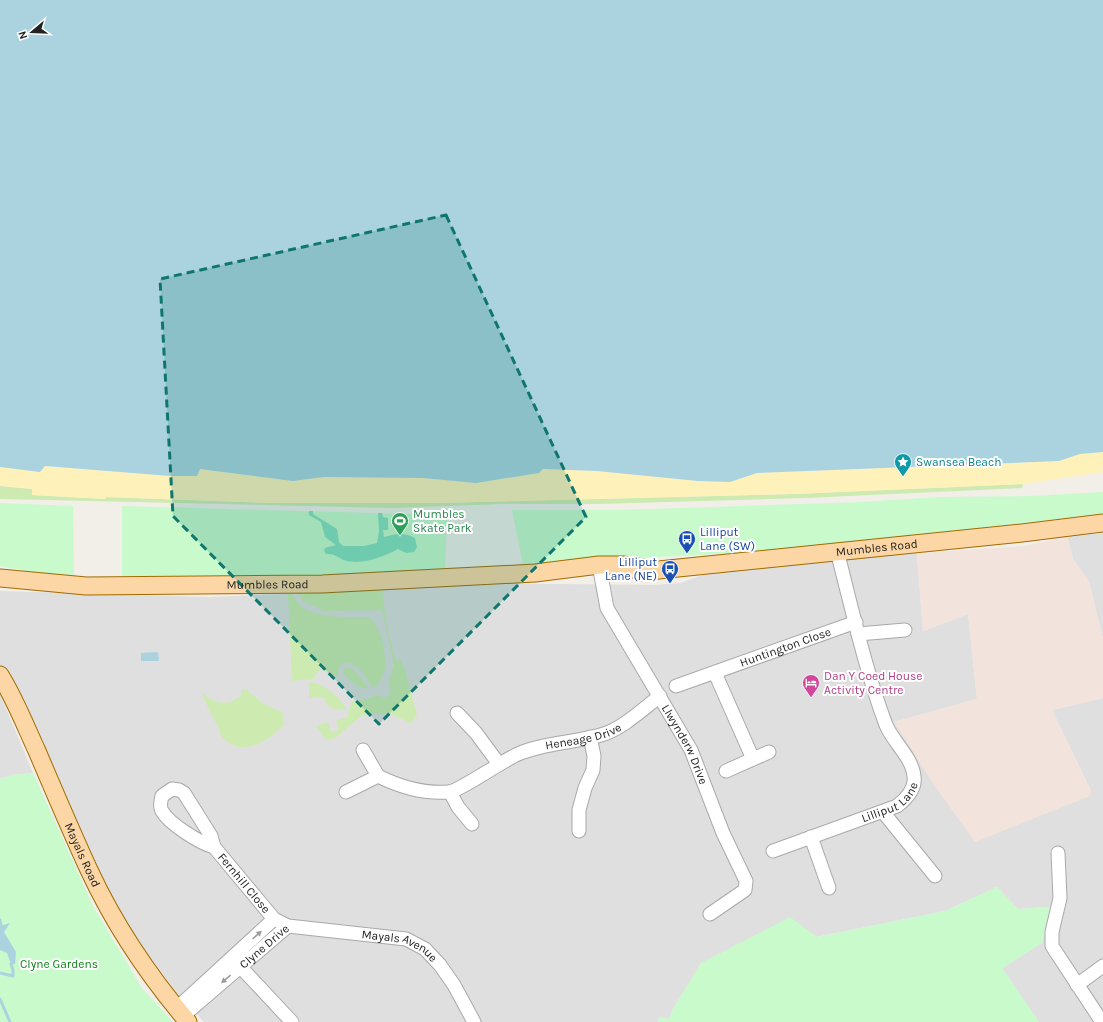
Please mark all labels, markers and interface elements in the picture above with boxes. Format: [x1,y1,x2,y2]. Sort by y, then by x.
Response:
north arrow [12,12,52,52]
text: N [16,29,30,41]
place icon: Swansea Beach [893,452,913,477]
place label: Swansea Beach [916,455,1001,469]
place label: Mumbles Skate Park [413,507,472,535]
sports icon: Mumbles Skate Park [390,511,410,536]
place label: Lilliput Lane (SW) [700,525,755,553]
bus stop icon: Lilliput Lane (SW) [677,529,697,554]
street label: Mumbles Road [835,537,918,559]
place label: Lilliput Lane (NE) [605,555,657,583]
bus stop icon: Lilliput Lane (NE) [660,559,680,584]
street label: Mumbles Road [226,577,309,592]
street label: Huntington Close [738,625,833,670]
place label: Dan Y Coed House Activity Centre [824,669,922,697]
hotel icon: Dan Y Coed House Activity Centre [801,673,821,698]
street label: Llwynderw Drive [659,702,711,786]
street label: Heneage Drive [544,720,624,753]
street label: Lilliput Lane [860,780,921,825]
street label: Mayals Road [62,821,103,890]
street label: Fernhill Close [215,850,273,916]
street label: Clyne Drive [237,921,292,971]
street label: Mayals Avenue [361,927,440,965]
one-way arrow [252,930,262,939]
park label: Clyne Gardens [20,957,98,971]
one-way arrow [221,974,232,983]

